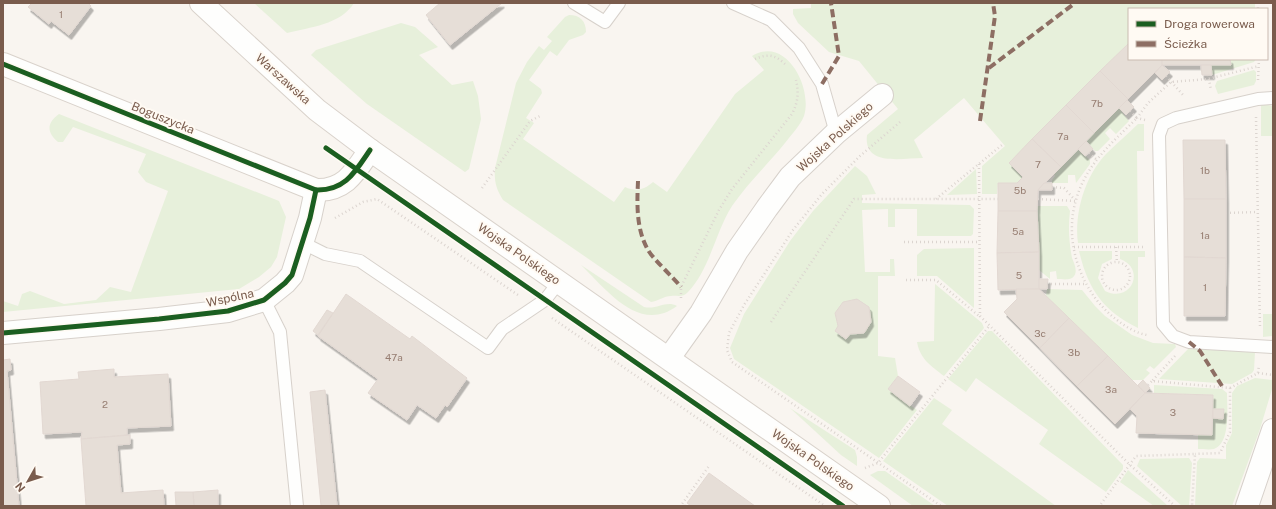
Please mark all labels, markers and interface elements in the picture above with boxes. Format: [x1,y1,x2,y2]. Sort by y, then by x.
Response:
house number: 1 [59,8,63,20]
legend [1128,8,1268,60]
text: Droga rowerowa [1164,17,1255,31]
text: Ścieżka [1164,37,1207,51]
street label: Warszawska [253,51,313,107]
house number: 7b [1091,97,1103,109]
street label: Boguszycka [129,99,197,137]
street label: Wojska Polskiego [794,99,876,175]
house number: 7a [1057,130,1069,142]
house number: 7 [1035,158,1041,170]
house number: 1b [1200,164,1210,176]
house number: 5b [1014,184,1026,196]
street label: Wojska Polskiego [475,220,563,288]
house number: 5a [1012,225,1024,237]
house number: 1a [1200,229,1210,241]
house number: 5 [1016,269,1022,281]
house number: 1 [1203,281,1207,293]
street label: Wspólna [205,286,255,310]
house number: 3c [1034,327,1046,339]
house number: 3b [1068,346,1080,358]
house number: 47a [385,351,403,363]
house number: 3a [1105,383,1117,395]
house number: 2 [102,398,108,410]
house number: 3 [1170,406,1176,418]
street label: Wojska Polskiego [769,426,857,494]
north arrow [8,461,48,501]
text: N [13,480,28,494]

